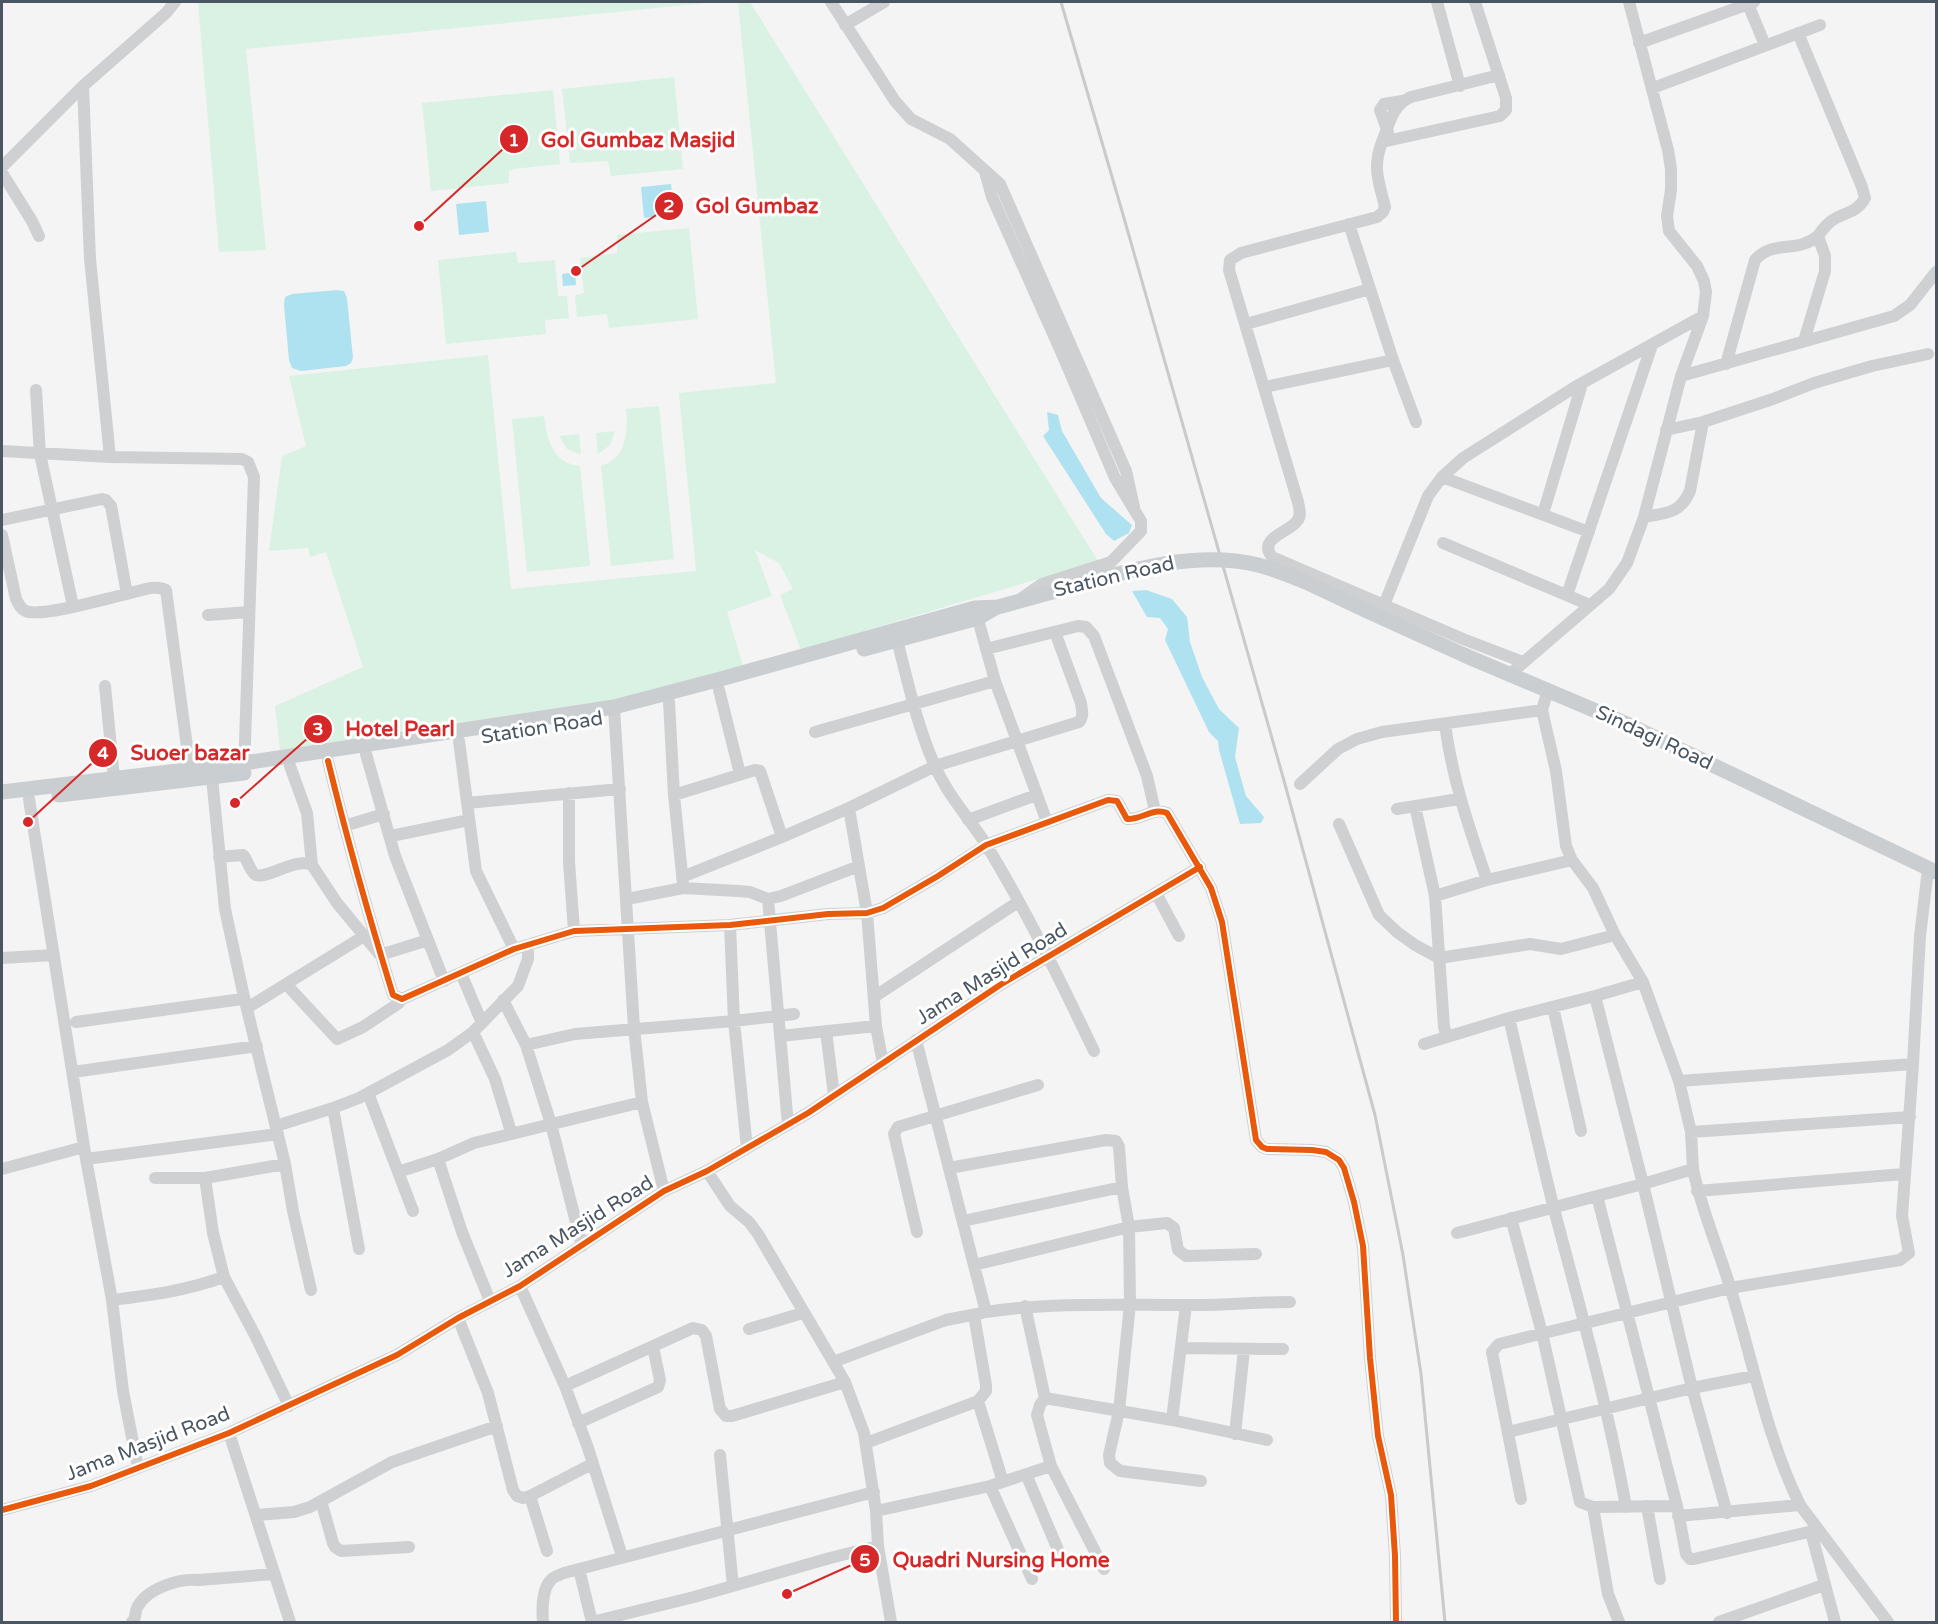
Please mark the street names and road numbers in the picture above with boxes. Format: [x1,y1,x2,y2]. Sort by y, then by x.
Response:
street label: Station Road [1051,551,1177,603]
street label: Sindagi Road [1592,700,1716,776]
street label: Station Road [479,707,605,749]
street label: Jama Masjid Road [912,918,1072,1030]
street label: Jama Masjid Road [498,1171,658,1283]
street label: Jama Masjid Road [63,1402,233,1486]

